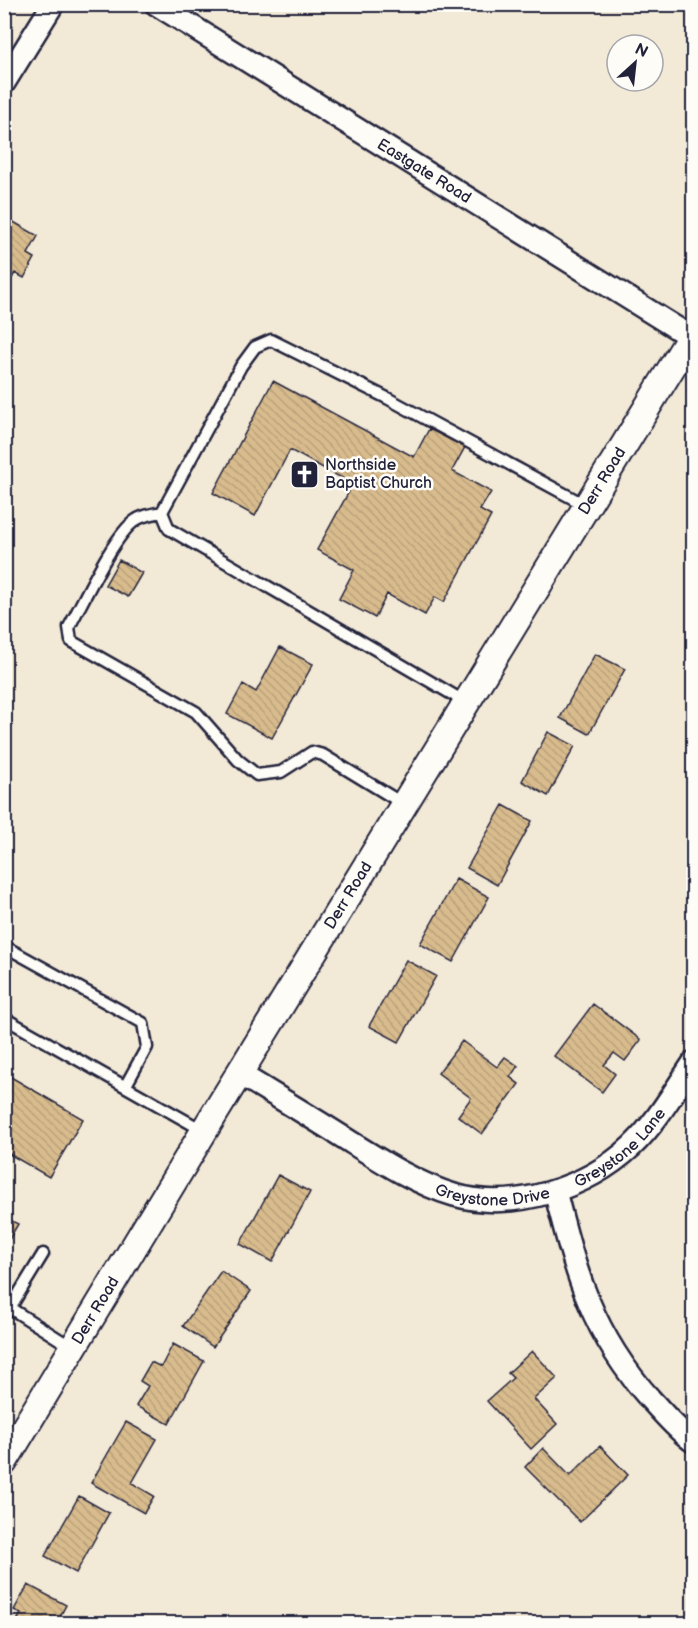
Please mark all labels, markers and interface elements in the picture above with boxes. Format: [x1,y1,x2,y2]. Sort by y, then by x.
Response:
north arrow [605,33,665,93]
text: N [631,40,651,62]
street label: Eastgate Road [374,135,475,207]
street label: Derr Road [574,444,630,518]
place label: Northside Baptist Church [325,456,432,493]
church icon: Northside Baptist Church [288,458,320,490]
street label: Derr Road [320,858,376,933]
street label: Greystone Lane [571,1104,670,1192]
street label: Greystone Drive [432,1180,552,1210]
street label: Derr Road [68,1273,123,1348]

